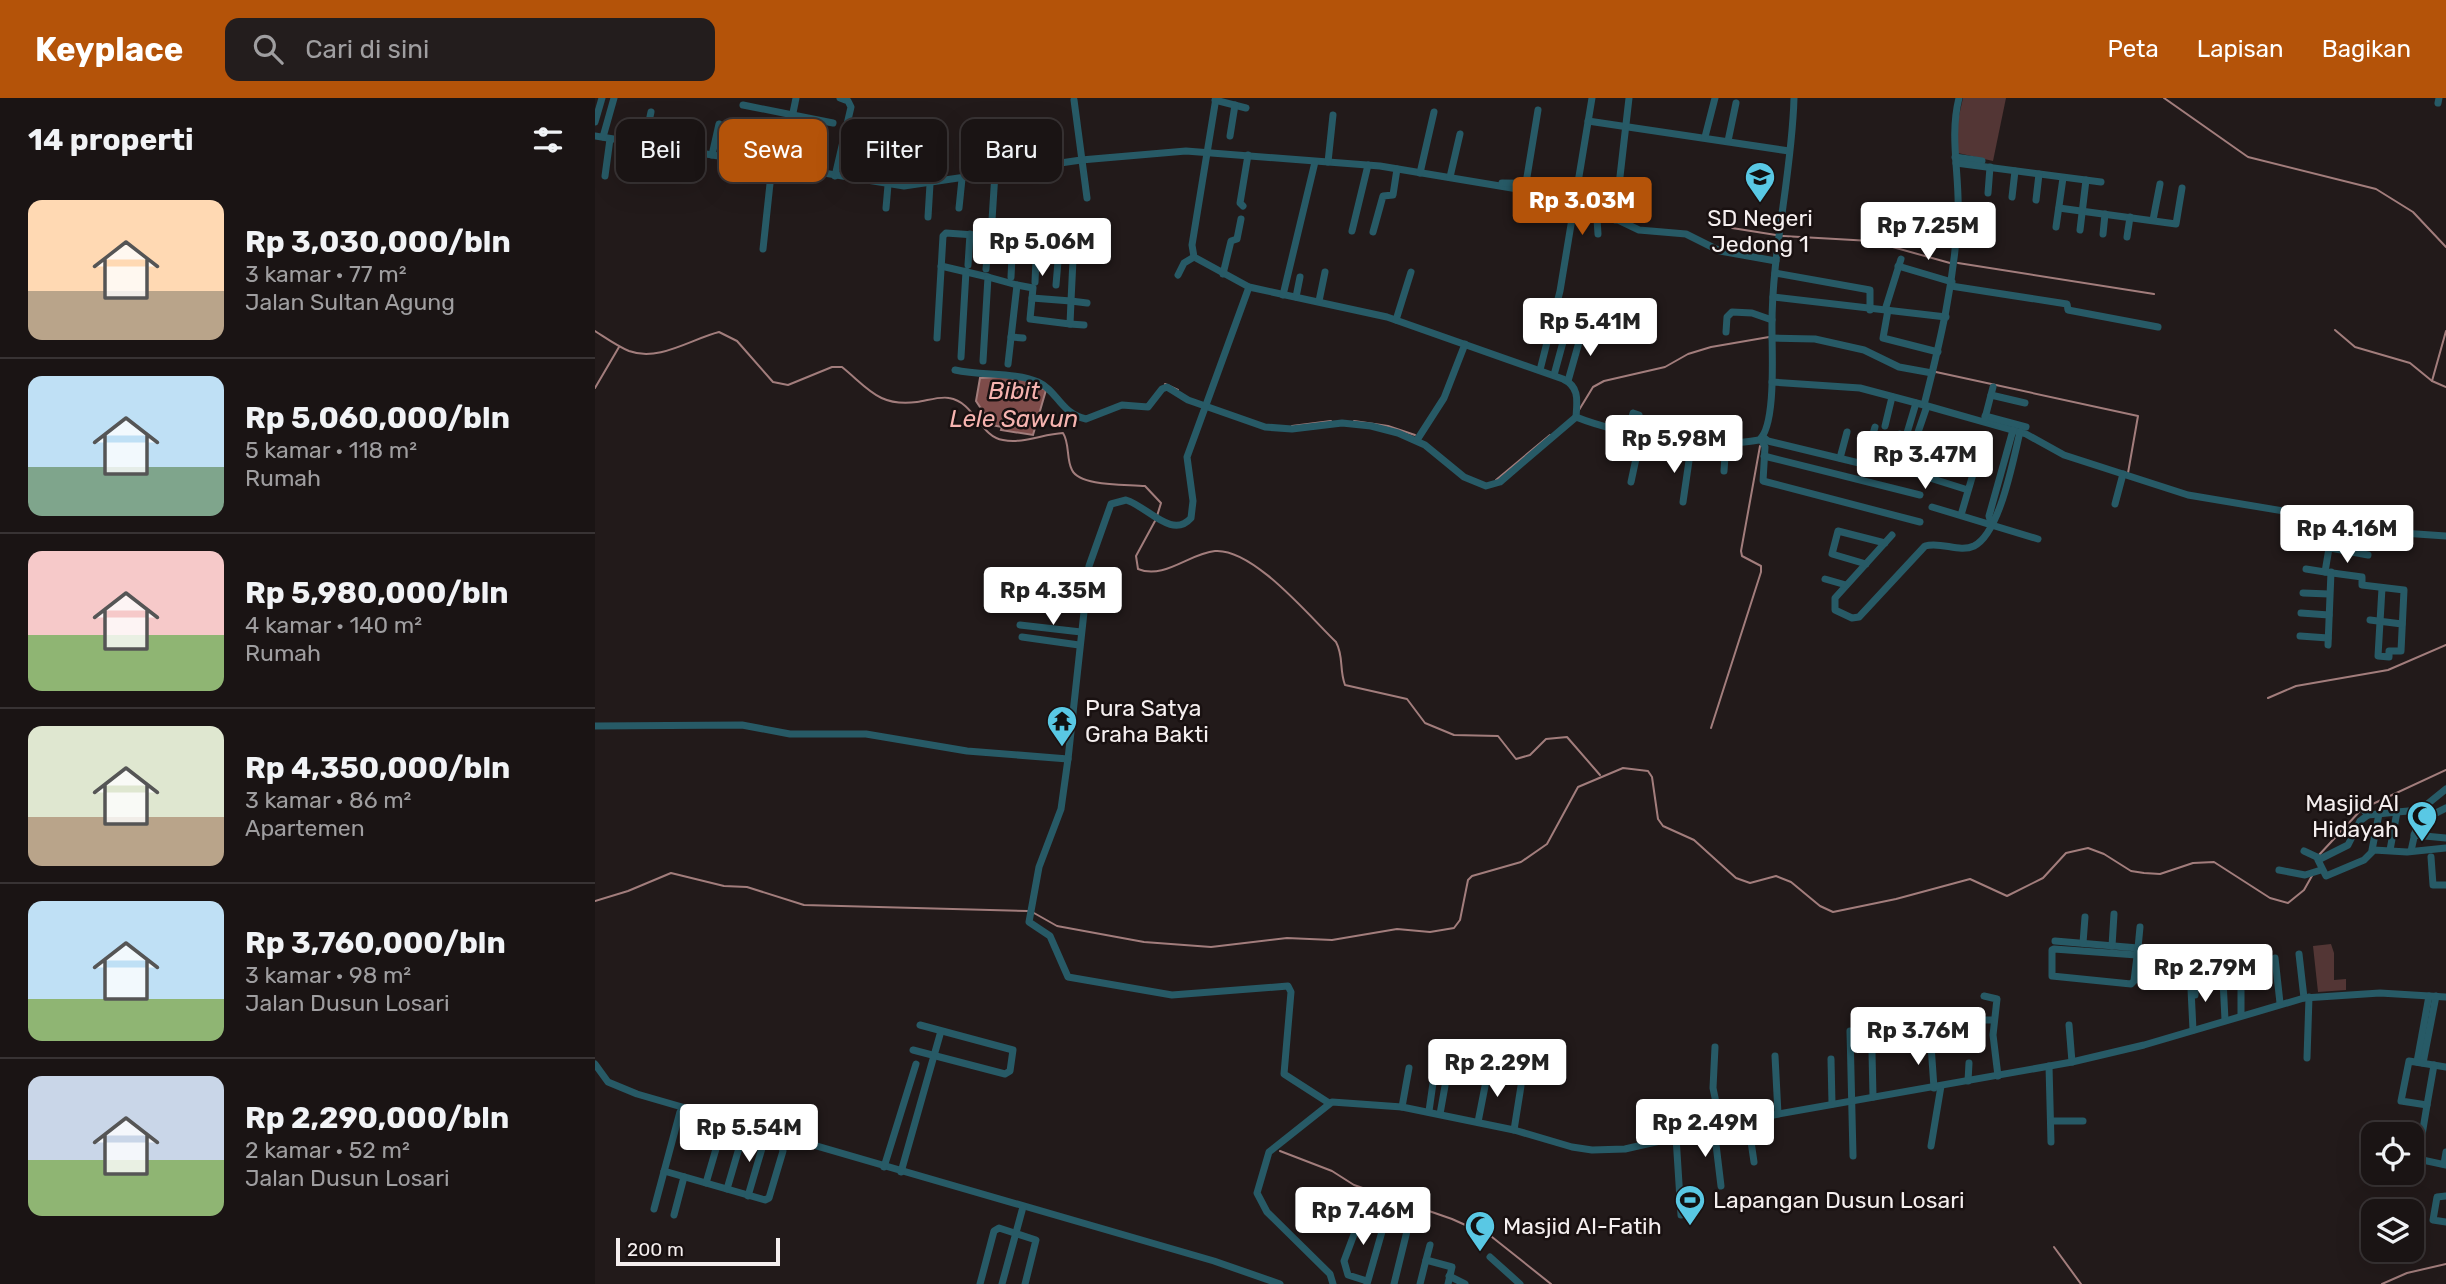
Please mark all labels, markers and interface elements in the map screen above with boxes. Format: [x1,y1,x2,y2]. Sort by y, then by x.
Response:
search box [225,18,715,81]
text: Keyplace [35,30,183,69]
icon: search [249,30,287,68]
text: Cari di sini [305,34,429,65]
text: Peta [2107,35,2159,63]
text: Lapisan [2197,35,2284,63]
text: Bagikan [2322,35,2411,63]
chip: Beli [616,119,705,182]
chip: Sewa [719,119,827,182]
chip: Filter [841,119,947,182]
chip: Baru [961,119,1062,182]
icon: filters [529,121,567,159]
text: 14 properti [28,122,194,158]
school or university icon: SD Negeri Jedong 1 [1743,160,1777,204]
pin: Rp 3.03M [1510,178,1654,237]
text: Rp 3.03M [1529,186,1635,214]
pin: Rp 7.25M [1856,202,2000,262]
place label: SD Negeri Jedong 1 [1707,204,1813,258]
text: Rp 7.25M [1877,211,1979,239]
pin: Rp 5.06M [970,218,1114,278]
text: Rp 3,030,000/bln [245,224,511,260]
text: Rp 5.06M [989,227,1095,255]
icon: home [84,228,168,312]
text: 3 kamar · 77 m² [245,260,407,288]
text: Jalan Sultan Agung [245,288,455,316]
pin: Rp 5.41M [1518,299,1662,358]
text: Rp 5.41M [1539,307,1641,335]
water label: Bibit Lele Sawun [950,377,1078,433]
text: Rp 5,060,000/bln [245,400,510,436]
icon: home [84,404,168,488]
pin: Rp 5.98M [1602,416,1746,475]
text: Rp 5.98M [1621,424,1727,452]
pin: Rp 3.47M [1853,432,1997,491]
text: 5 kamar · 118 m² [245,436,417,464]
text: Rp 3.47M [1873,440,1977,468]
text: Rumah [245,464,321,492]
pin: Rp 4.16M [2275,505,2419,565]
text: Rp 4.16M [2296,514,2398,542]
pin: Rp 4.35M [981,568,1125,627]
text: Rp 5,980,000/bln [245,575,509,611]
text: Rp 4.35M [1000,576,1106,604]
icon: home [84,579,168,663]
text: 4 kamar · 140 m² [245,611,422,639]
text: Rumah [245,639,321,667]
place label: Pura Satya Graha Bakti [1085,694,1209,748]
temple icon: Pura Satya Graha Bakti [1045,704,1079,748]
text: Rp 4,350,000/bln [245,750,510,786]
icon: home [84,754,168,838]
text: 3 kamar · 86 m² [245,786,411,814]
place label: Masjid Al Hidayah [2305,789,2399,843]
mosque icon: Masjid Al Hidayah [2405,799,2439,843]
text: Apartemen [245,814,365,842]
text: Rp 3,760,000/bln [245,925,506,961]
icon: home [84,929,168,1013]
pin: Rp 2.79M [2133,944,2277,1004]
text: Rp 2.79M [2153,953,2257,981]
text: 3 kamar · 98 m² [245,961,411,989]
text: Jalan Dusun Losari [245,989,450,1017]
pin: Rp 3.76M [1846,1007,1990,1067]
text: Rp 3.76M [1867,1016,1969,1044]
pin: Rp 2.29M [1425,1040,1569,1099]
text: Rp 2.29M [1444,1048,1550,1076]
text: Rp 2,290,000/bln [245,1100,509,1136]
pin: Rp 2.49M [1633,1100,1777,1159]
icon: home [84,1104,168,1188]
pin: Rp 5.54M [677,1104,821,1164]
text: Rp 2.49M [1652,1108,1758,1136]
text: Rp 5.54M [696,1113,802,1141]
map controls [2361,1122,2424,1262]
button: locate [2361,1122,2424,1185]
text: 2 kamar · 52 m² [245,1136,410,1164]
text: Jalan Dusun Losari [245,1164,450,1192]
sports icon: Lapangan Dusun Losari [1673,1183,1707,1227]
place label: Lapangan Dusun Losari [1713,1186,1964,1214]
pin: Rp 7.46M [1291,1188,1435,1247]
text: Rp 7.46M [1311,1196,1415,1224]
button: layers [2361,1199,2424,1262]
mosque icon: Masjid Al-Fatih [1463,1209,1497,1253]
place label: Masjid Al-Fatih [1503,1212,1662,1240]
scale bar [616,1235,781,1267]
text: 200 m [627,1238,684,1261]

